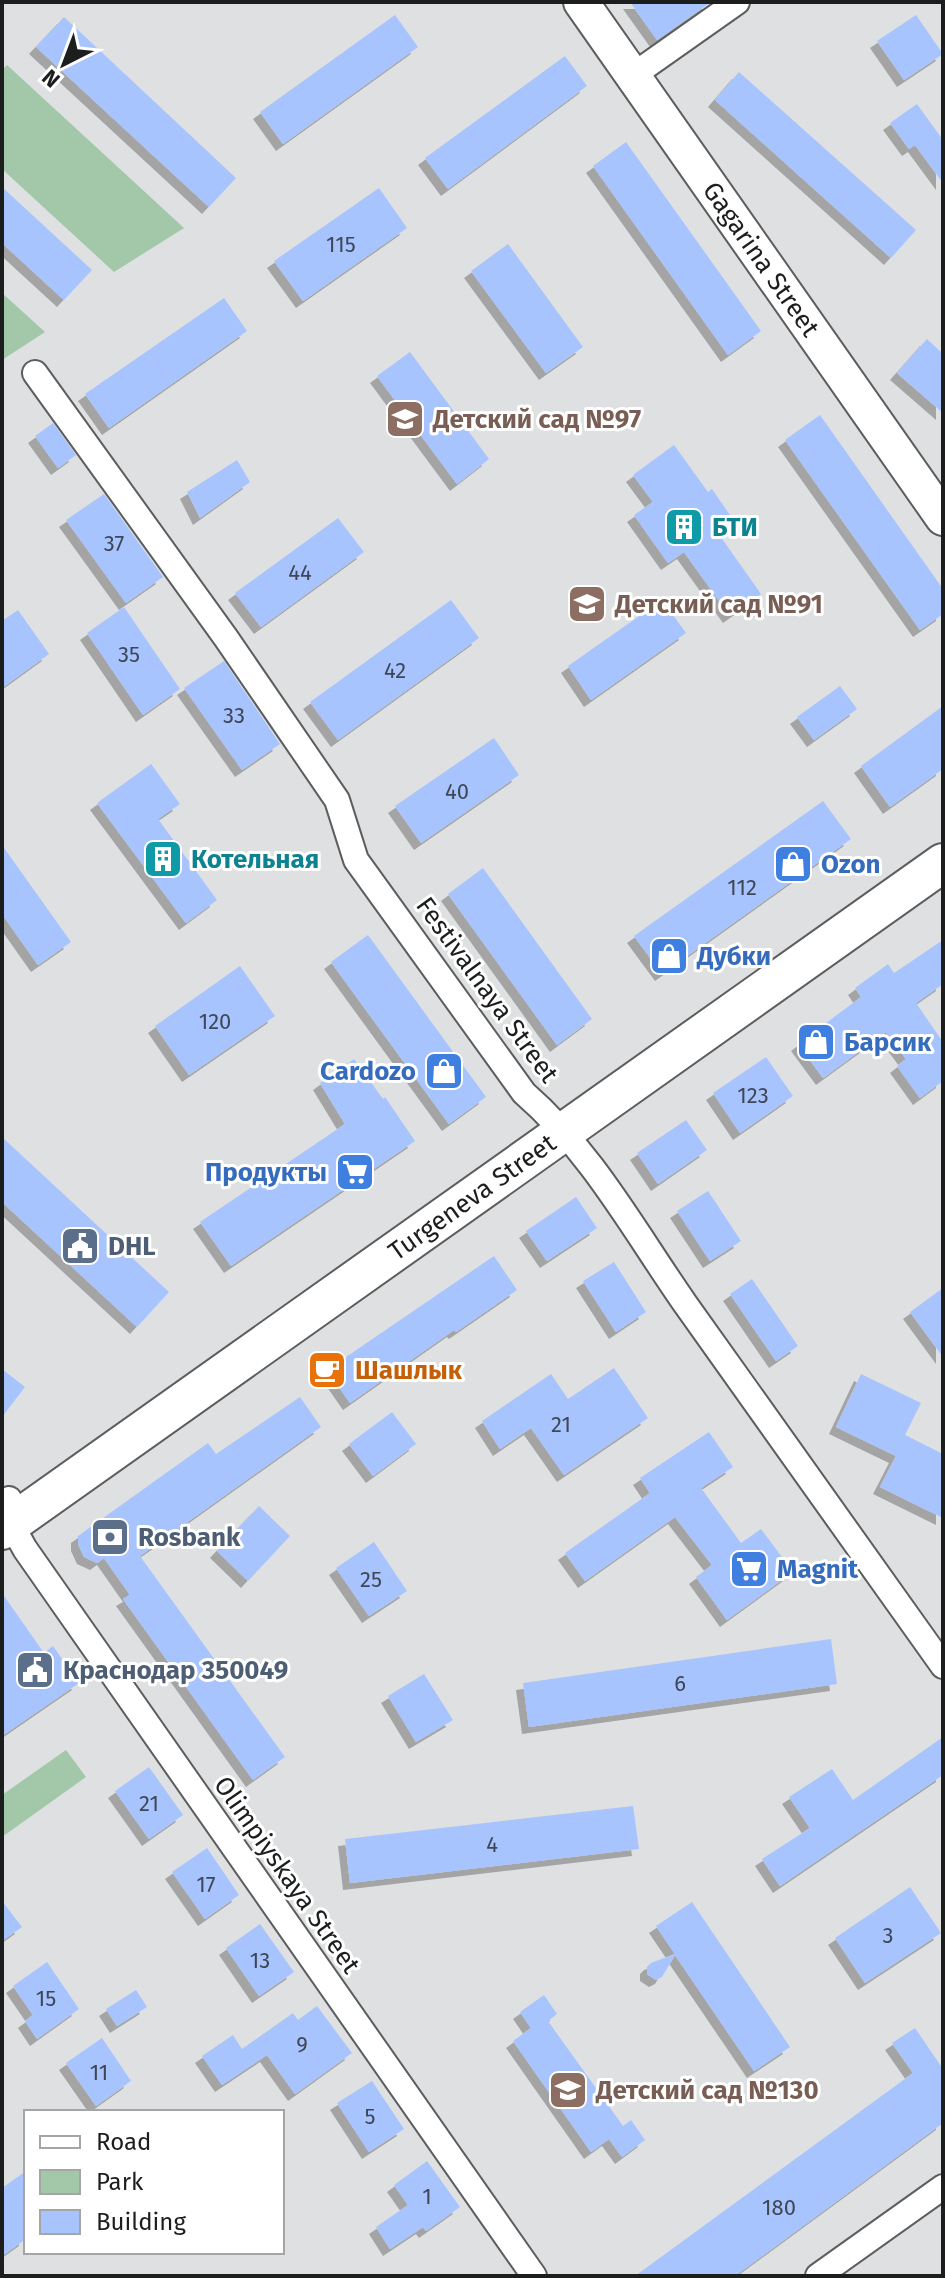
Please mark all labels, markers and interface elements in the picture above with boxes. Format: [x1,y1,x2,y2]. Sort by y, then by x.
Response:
north arrow [24,24,104,104]
text: N [36,64,65,93]
street label: Gagarina Street [696,176,827,343]
house number: 115 [326,231,356,258]
school or university icon: Детский сад №97 [384,398,426,440]
place label: Детский сад №97 [432,404,641,435]
building icon: БТИ [663,506,705,548]
place label: БТИ [712,512,758,543]
house number: 37 [104,530,125,557]
house number: 44 [288,559,312,586]
school or university icon: Детский сад №91 [566,583,608,625]
place label: Детский сад №91 [614,589,823,620]
house number: 35 [118,641,140,668]
house number: 42 [384,657,406,684]
house number: 33 [223,702,245,729]
house number: 40 [445,778,469,805]
building icon: Котельная [142,838,184,880]
shop icon: Ozon [772,843,814,885]
place label: Котельная [191,844,319,875]
place label: Ozon [821,849,881,880]
house number: 112 [727,874,757,901]
street label: Festivalnaya Street [409,891,565,1089]
shop icon: Дубки [648,935,690,977]
place label: Дубки [696,941,771,972]
house number: 120 [199,1008,231,1035]
shop icon: Барсик [795,1021,837,1063]
place label: Барсик [844,1027,932,1058]
shop icon: Cardozo [423,1050,465,1092]
place label: Cardozo [320,1056,416,1087]
house number: 123 [737,1082,769,1109]
street label: Turgeneva Street [382,1127,562,1267]
supermarket icon: Продукты [334,1151,376,1193]
place label: Продукты [205,1157,327,1188]
public building icon: DHL [59,1225,101,1267]
place label: DHL [108,1231,156,1262]
cafe icon: Шашлык [306,1349,348,1391]
place label: Шашлык [355,1355,463,1386]
house number: 21 [551,1411,571,1438]
bank icon: Rosbank [89,1516,131,1558]
place label: Rosbank [138,1522,241,1553]
supermarket icon: Magnit [728,1548,770,1590]
place label: Magnit [777,1554,859,1585]
house number: 25 [360,1566,382,1593]
public building icon: Краснодар 350049 [14,1649,56,1691]
place label: Краснодар 350049 [63,1655,288,1686]
house number: 6 [674,1670,686,1697]
street label: Olimpiyskaya Street [207,1771,367,1980]
house number: 21 [139,1790,159,1817]
house number: 4 [486,1831,498,1858]
house number: 17 [196,1871,216,1898]
house number: 3 [883,1922,893,1949]
house number: 13 [250,1947,270,1974]
house number: 15 [36,1985,56,2012]
house number: 9 [296,2031,308,2058]
house number: 11 [90,2059,108,2086]
school or university icon: Детский сад №130 [547,2069,589,2111]
place label: Детский сад №130 [595,2075,819,2106]
house number: 5 [364,2103,376,2130]
legend [24,2110,284,2254]
text: Road [96,2128,151,2156]
text: Park [96,2168,144,2196]
house number: 1 [422,2183,432,2210]
house number: 180 [762,2194,796,2221]
text: Building [96,2208,186,2236]

